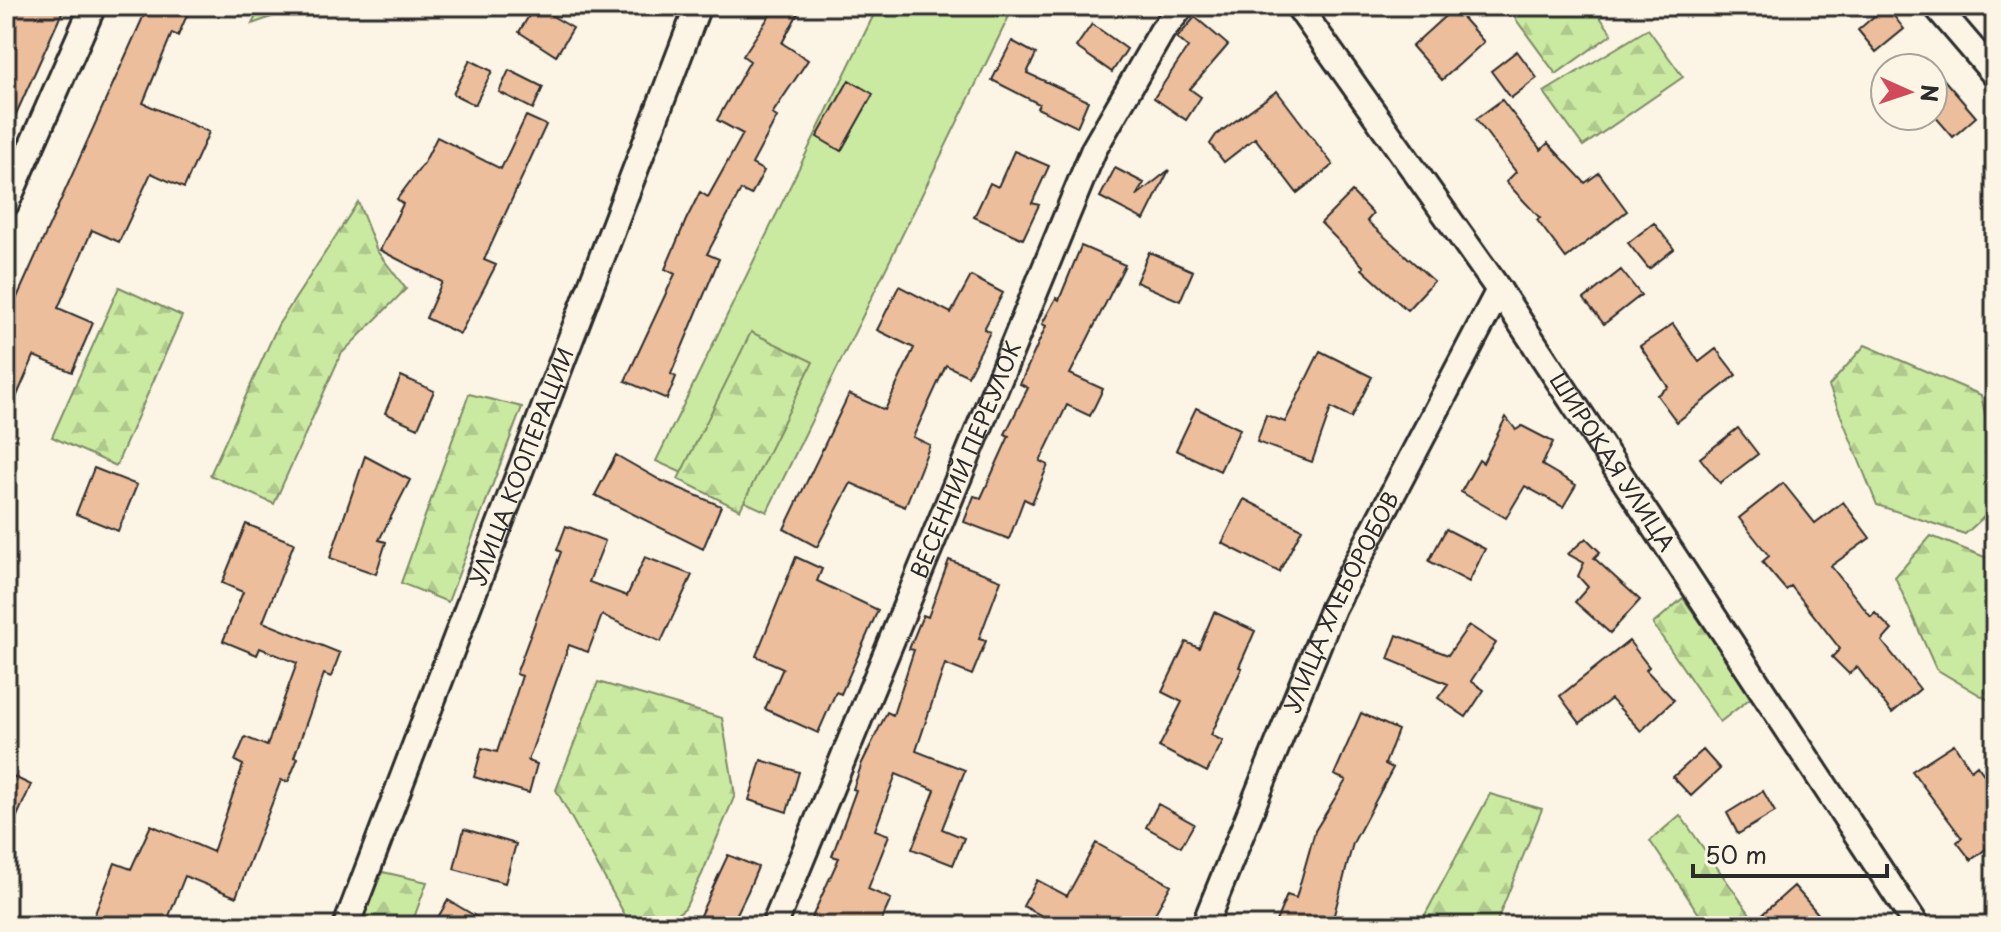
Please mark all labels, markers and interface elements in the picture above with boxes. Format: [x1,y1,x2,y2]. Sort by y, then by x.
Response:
north arrow [1869,52,1949,132]
text: N [1914,84,1947,103]
street label: ВЕСЕННИЙ ПЕРЕУЛОК [901,336,1028,583]
street label: УЛИЦА КООПЕРАЦИИ [460,342,581,590]
street label: ШИРОКАЯ УЛИЦА [1543,366,1684,557]
street label: УЛИЦА ХЛЕБОРОБОВ [1274,485,1406,717]
scale bar [1693,828,1887,878]
text: 50 m [1705,836,1767,872]

